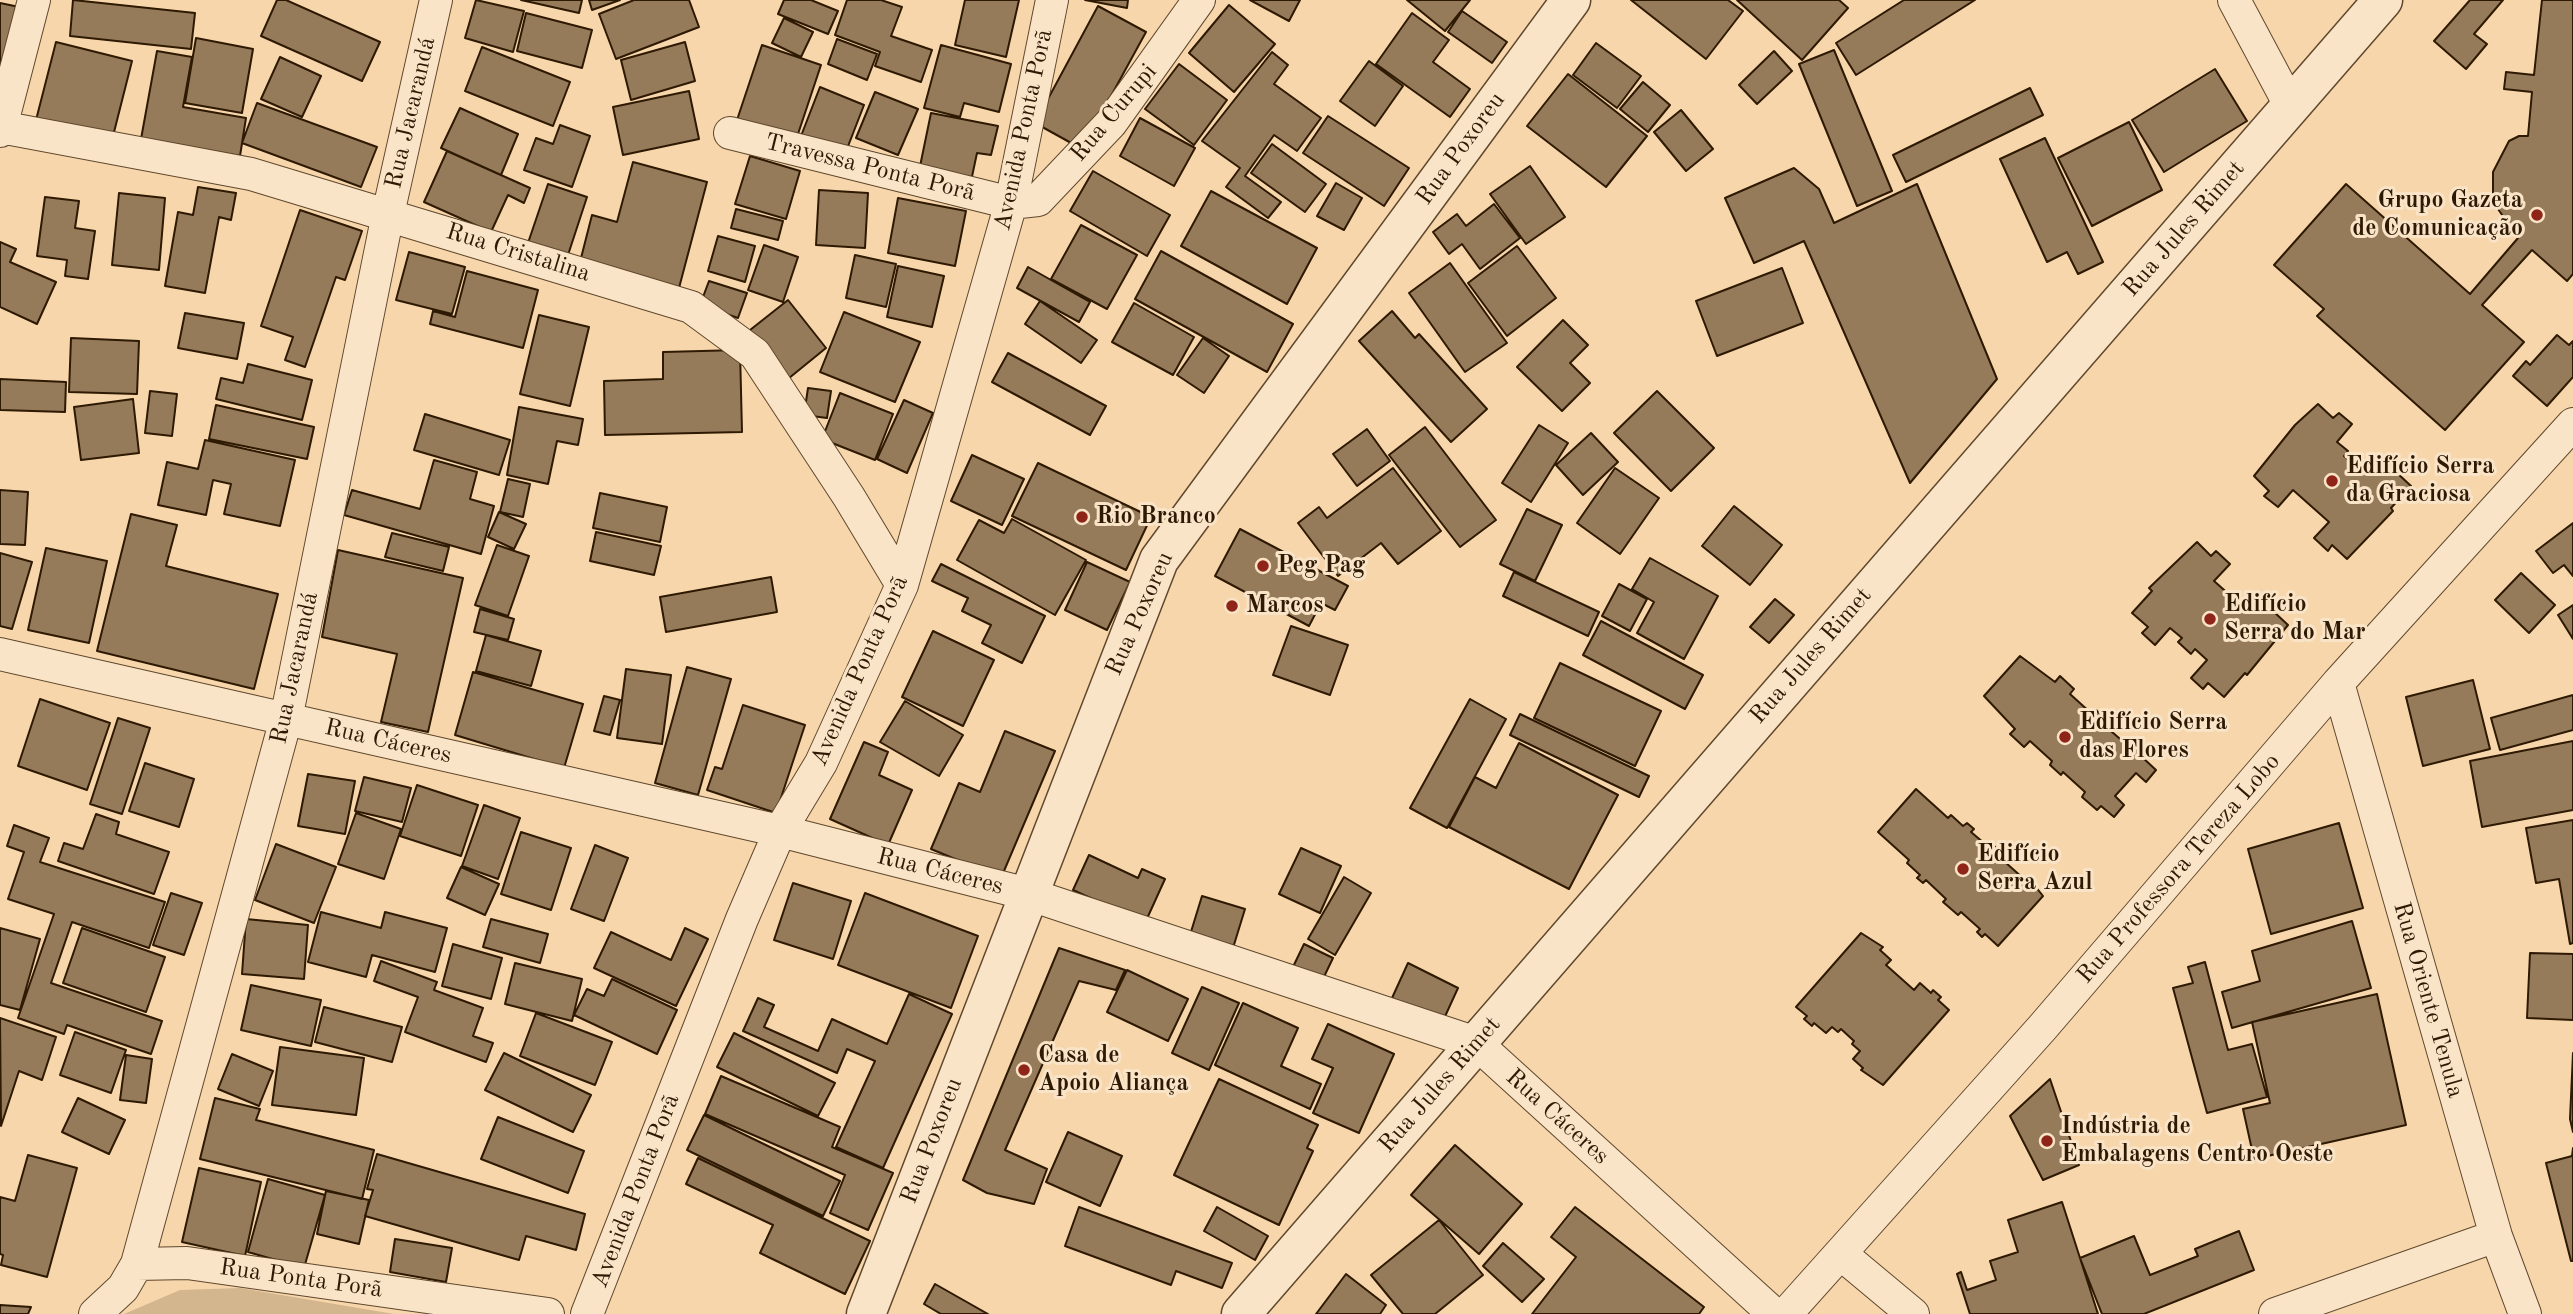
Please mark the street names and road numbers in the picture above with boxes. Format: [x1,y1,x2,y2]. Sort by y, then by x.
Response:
street label: Avenida Ponta Porã [989,26,1059,234]
street label: Rua Jacarandá [380,34,442,192]
street label: Rua Curupi [1065,58,1163,168]
street label: Rua Poxoreu [1410,87,1512,211]
street label: Travessa Ponta Porã [762,128,978,208]
street label: Rua Jules Rimet [2117,155,2251,303]
street label: Rua Cristalina [442,217,594,289]
street label: Rua Poxoreu [1100,548,1180,680]
street label: Avenida Ponta Porã [805,571,915,771]
street label: Rua Jules Rimet [1744,582,1878,730]
street label: Rua Jacarandá [265,589,325,747]
street label: Rua Cáceres [322,713,454,771]
street label: Rua Professora Tereza Lobo [2071,748,2287,990]
street label: Rua Cáceres [874,842,1006,902]
street label: Rua Oriente Tenula [2386,899,2470,1101]
street label: Rua Jules Rimet [1373,1011,1507,1159]
street label: Rua Cáceres [1499,1063,1615,1171]
street label: Rua Poxoreu [895,1074,969,1208]
street label: Avenida Ponta Porã [586,1090,686,1292]
street label: Rua Ponta Porã [218,1253,384,1305]

